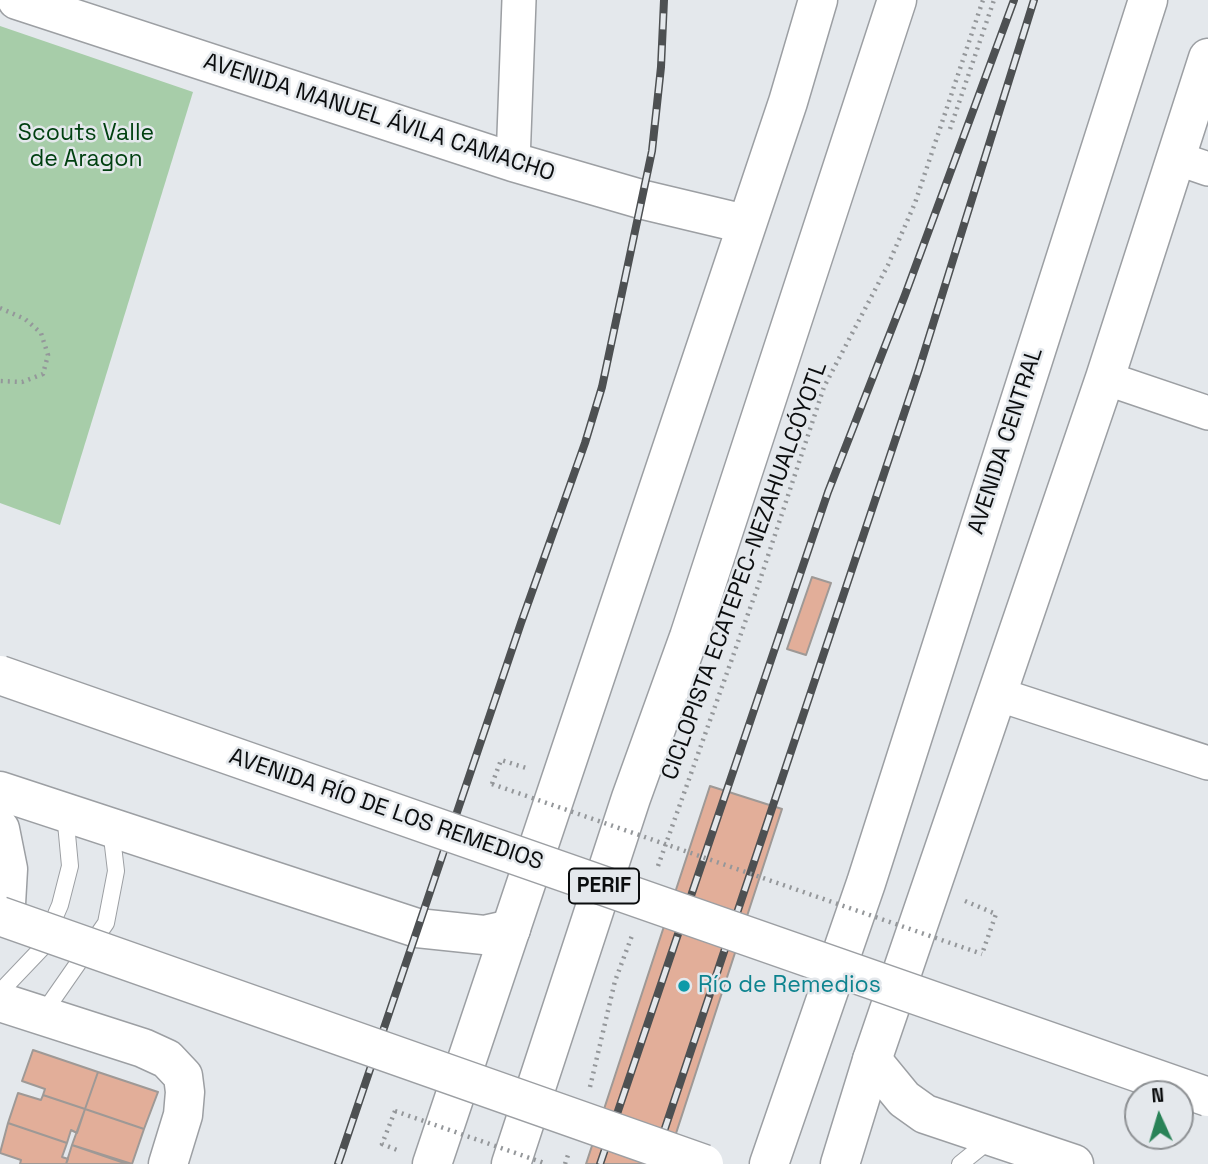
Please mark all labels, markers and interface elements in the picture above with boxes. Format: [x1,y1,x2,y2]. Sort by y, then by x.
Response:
street label: AVENIDA MANUEL ÁVILA CAMACHO [200,48,558,188]
park label: Scouts Valle de Aragon [18,120,154,174]
street label: AVENIDA CENTRAL [963,344,1049,538]
street label: CICLOPISTA ECATEPEC-NEZAHUALCÓYOTL [656,358,834,784]
street label: AVENIDA RÍO DE LOS REMEDIOS [225,743,547,877]
road number: PERIF [569,868,639,903]
place label: Río de Remedios [698,972,881,1000]
marker: Río de Remedios [676,978,692,994]
north arrow [1124,1080,1194,1150]
text: N [1150,1083,1165,1108]

